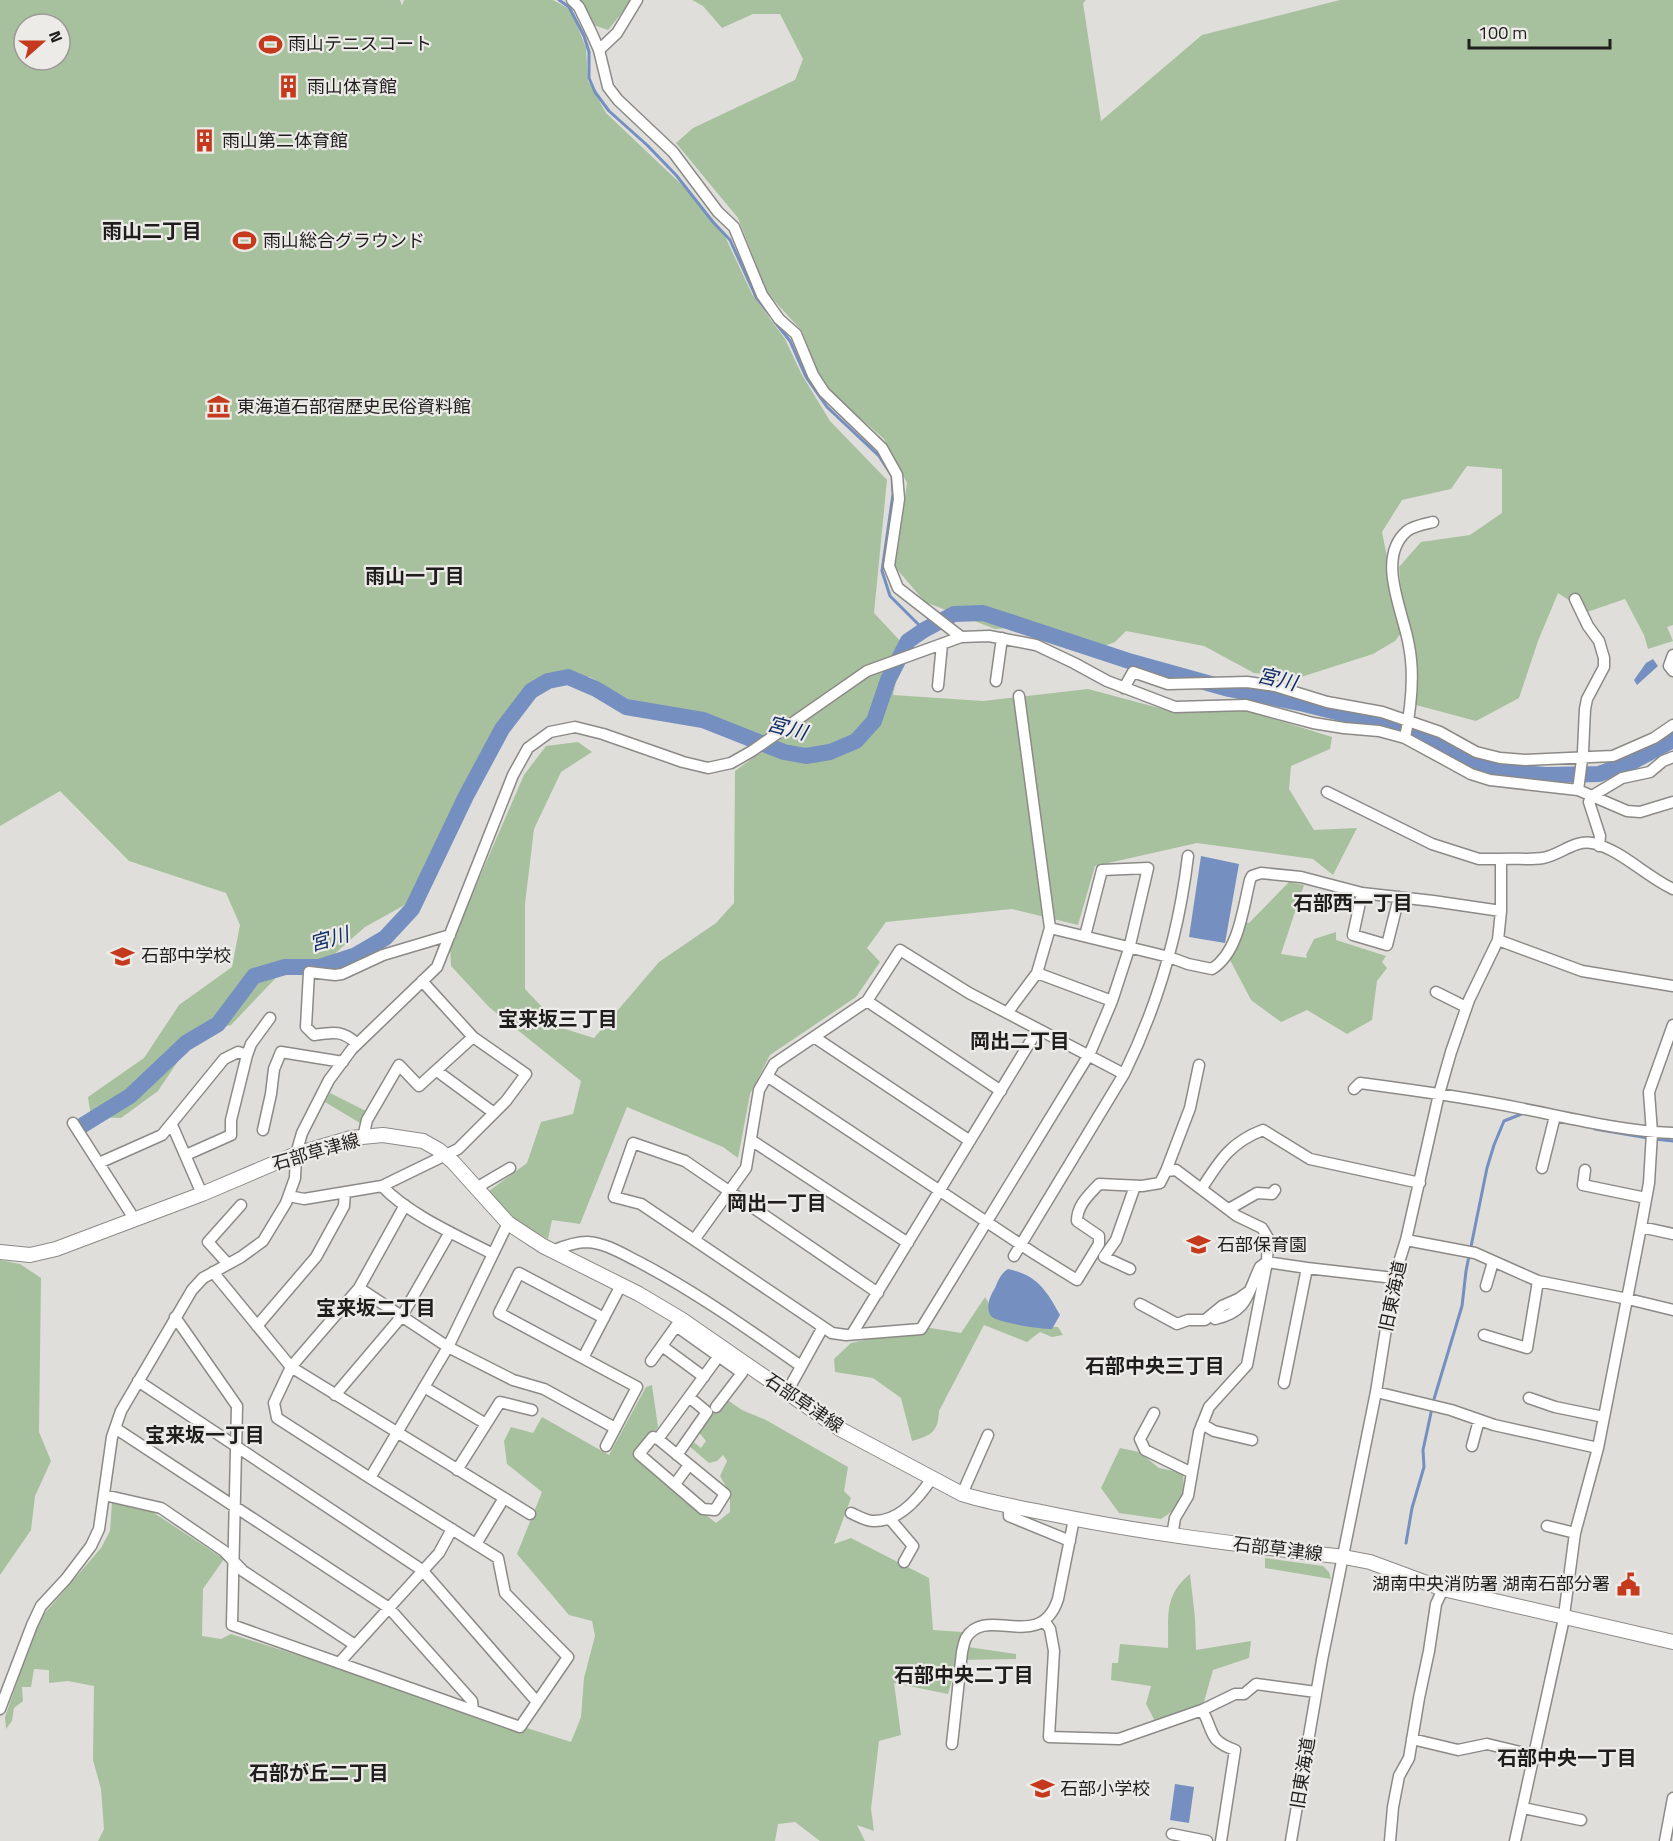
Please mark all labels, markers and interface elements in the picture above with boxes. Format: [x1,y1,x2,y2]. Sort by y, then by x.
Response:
north arrow [12,12,72,72]
scale bar [1469,12,1610,50]
text: 100 m [1478,19,1527,46]
text: N [43,27,69,46]
place label: 雨山テニスコート [288,30,432,57]
sports icon: 雨山テニスコート [257,31,283,57]
place label: 雨山体育館 [307,73,397,100]
building icon: 雨山体育館 [276,74,302,100]
place label: 雨山第二体育館 [222,127,348,154]
building icon: 雨山第二体育館 [191,128,217,154]
district label: 雨山二丁目 [102,215,202,246]
place label: 雨山総合グラウンド [263,227,425,254]
sports icon: 雨山総合グラウンド [232,228,258,254]
place label: 東海道石部宿歴史民俗資料館 [237,393,471,420]
museum icon: 東海道石部宿歴史民俗資料館 [206,394,232,420]
district label: 雨山一丁目 [365,560,465,591]
water label: 宮川 [1254,659,1302,699]
water label: 宮川 [764,707,812,748]
district label: 石部西一丁目 [1293,887,1413,918]
water label: 宮川 [305,918,354,959]
place label: 石部中学校 [141,942,231,969]
school or university icon: 石部中学校 [110,943,136,969]
district label: 宝来坂三丁目 [498,1003,618,1034]
district label: 岡出二丁目 [970,1025,1070,1056]
street label: 石部草津線 [269,1126,363,1177]
district label: 岡出一丁目 [727,1187,827,1218]
place label: 石部保育園 [1217,1231,1307,1258]
school or university icon: 石部保育園 [1186,1232,1212,1258]
street label: 旧東海道 [1372,1258,1413,1334]
district label: 宝来坂二丁目 [316,1292,436,1323]
district label: 石部中央三丁目 [1085,1350,1225,1381]
street label: 石部草津線 [759,1366,849,1439]
district label: 宝来坂一丁目 [145,1419,265,1450]
street label: 石部草津線 [1232,1530,1324,1567]
place label: 湖南中央消防署 湖南石部分署 [1372,1570,1610,1597]
public building icon: 湖南中央消防署 湖南石部分署 [1615,1571,1641,1597]
district label: 石部中央二丁目 [894,1659,1034,1690]
street label: 旧東海道 [1284,1735,1321,1811]
district label: 石部中央一丁目 [1497,1742,1637,1773]
district label: 石部が丘二丁目 [249,1757,389,1788]
place label: 石部小学校 [1060,1775,1150,1802]
school or university icon: 石部小学校 [1029,1776,1055,1802]

